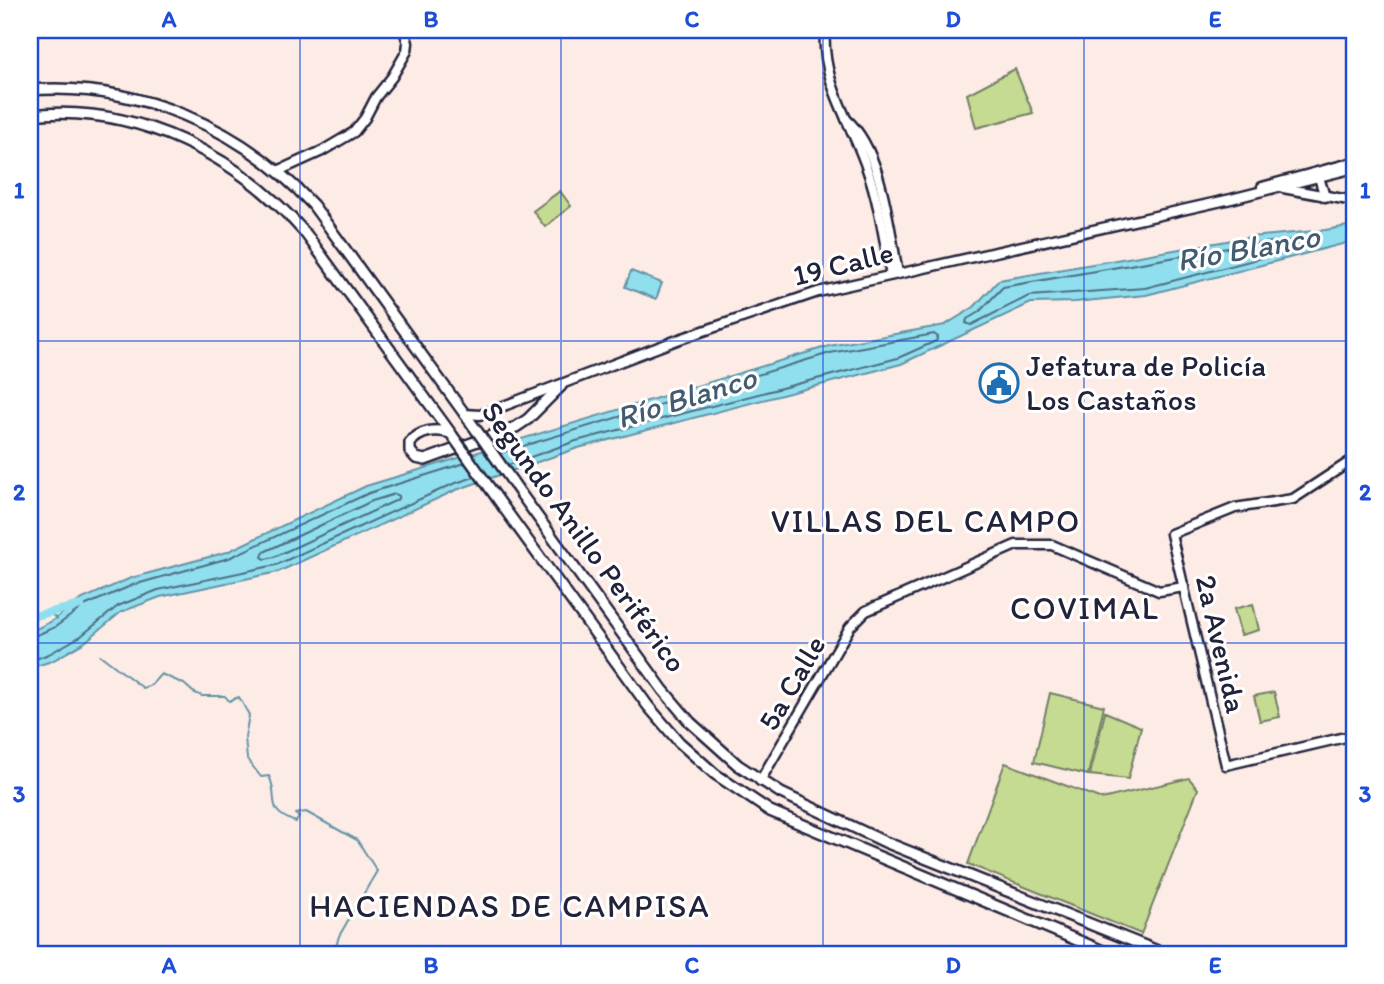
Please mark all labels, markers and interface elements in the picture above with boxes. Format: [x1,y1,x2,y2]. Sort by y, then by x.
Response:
text: A [161,5,177,33]
text: B [424,5,439,33]
text: C [685,5,700,33]
text: D [945,5,961,33]
text: E [1209,5,1222,33]
text: 1 [14,176,25,204]
text: 1 [1360,176,1371,204]
water label: Río Blanco [1174,216,1324,279]
street label: 19 Calle [789,233,897,294]
place label: Jefatura de Policía Los Castaños [1026,347,1266,418]
water label: Río Blanco [611,357,762,436]
public building icon: Jefatura de Policía Los Castaños [978,362,1020,404]
street label: Segundo Anillo Periférico [474,394,695,679]
text: 2 [13,478,26,506]
text: 2 [1359,478,1372,506]
district label: VILLAS DEL CAMPO [771,502,1081,540]
street label: 2a Avenida [1188,571,1255,717]
district label: COVIMAL [1010,589,1160,627]
street label: 5a Calle [750,629,833,737]
text: 3 [13,780,26,808]
text: 3 [1359,780,1372,808]
district label: HACIENDAS DE CAMPISA [309,887,711,925]
text: A [161,951,177,979]
text: B [424,951,439,979]
text: C [685,951,700,979]
text: D [945,951,961,979]
text: E [1209,951,1222,979]

